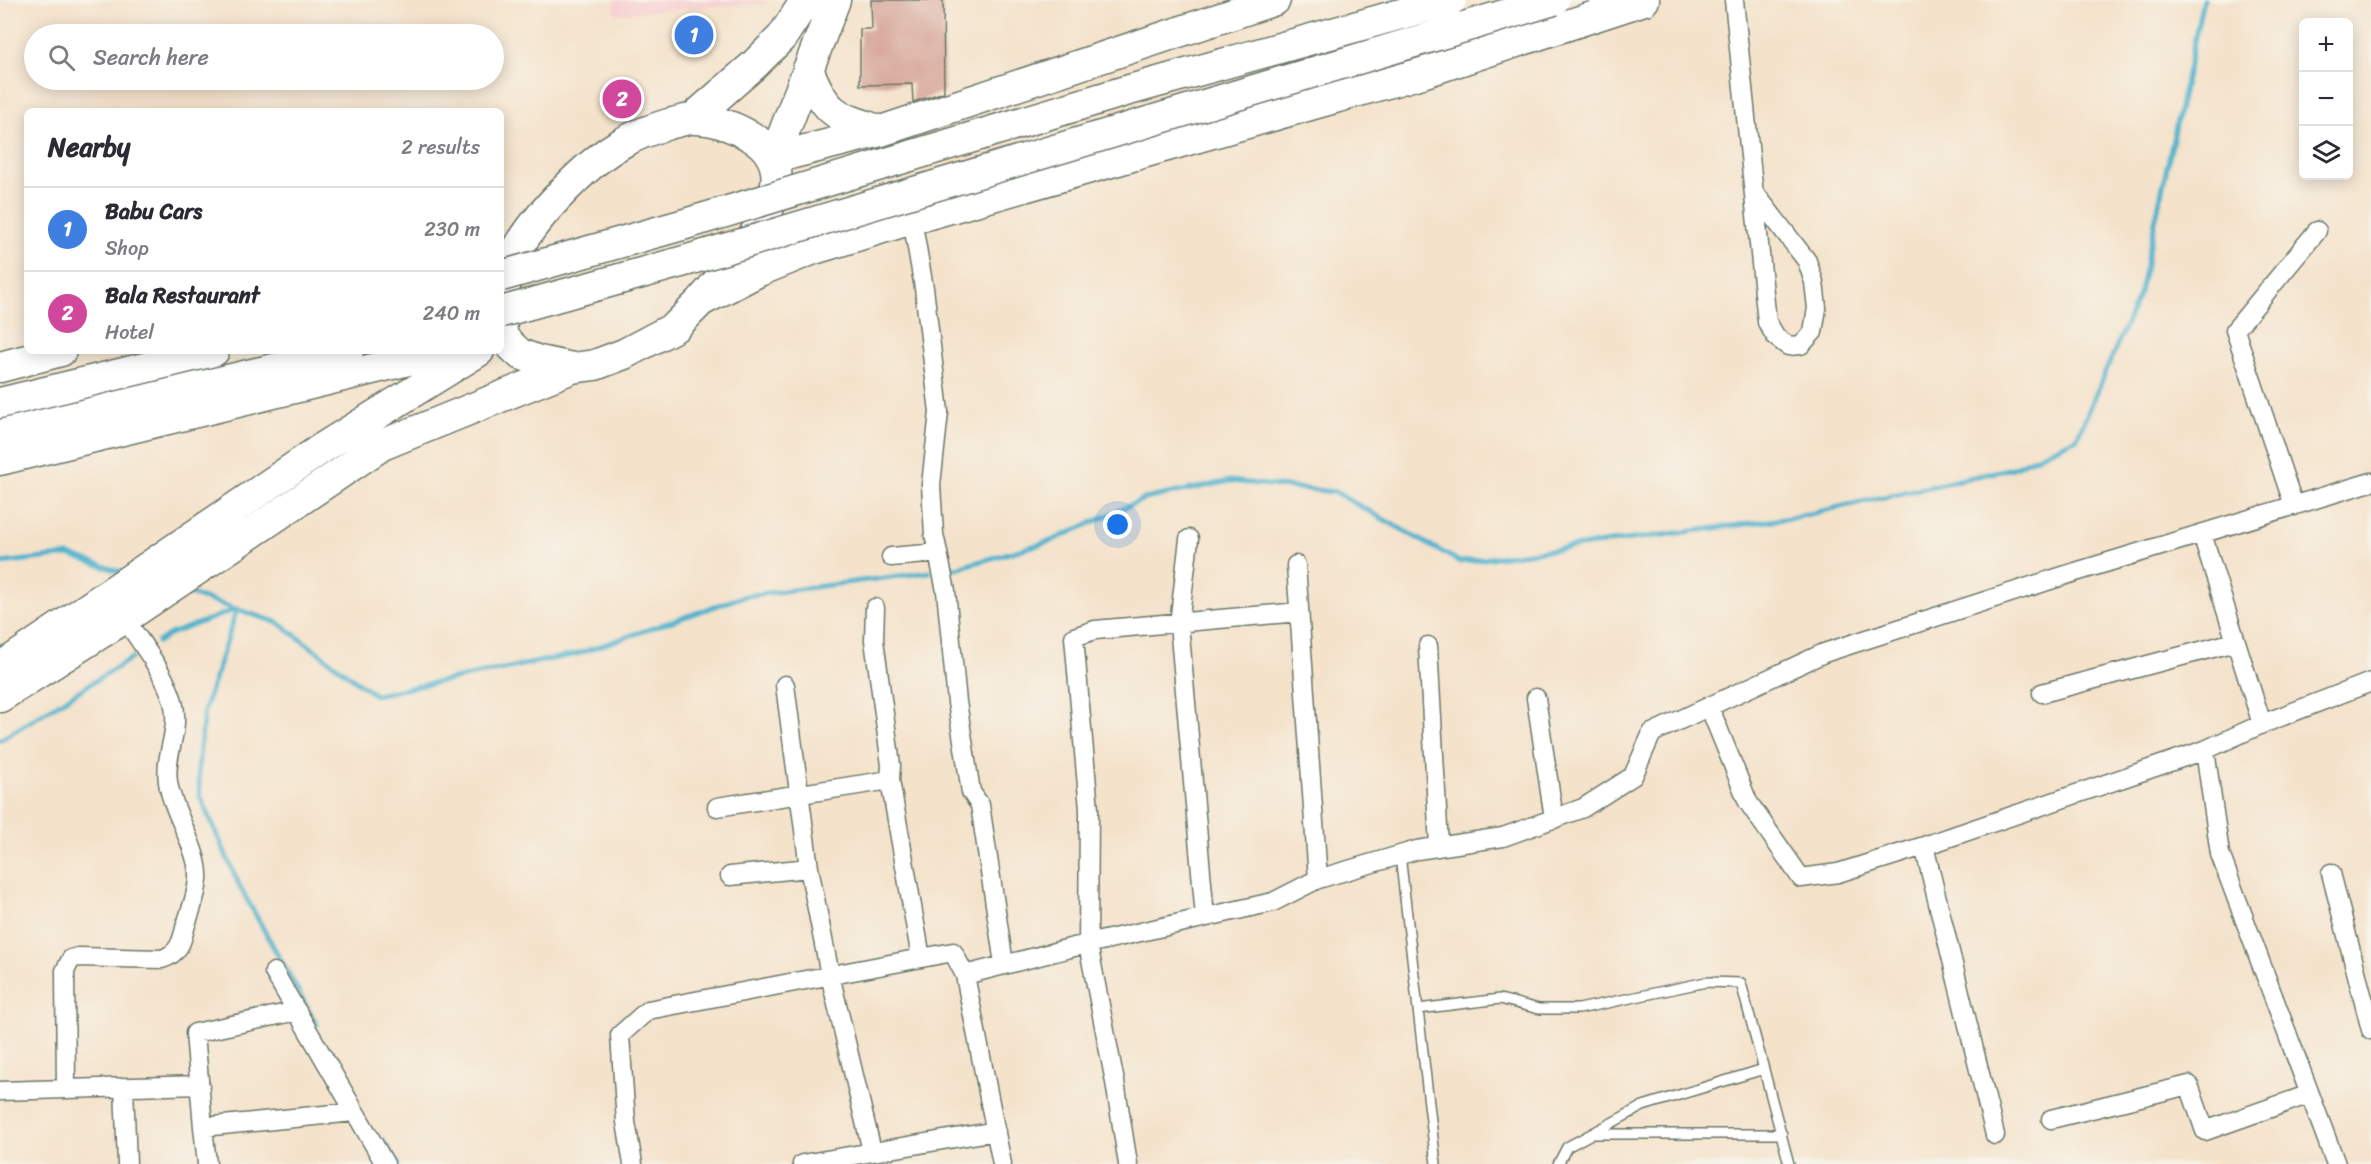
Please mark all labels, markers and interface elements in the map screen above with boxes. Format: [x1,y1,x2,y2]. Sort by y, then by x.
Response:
pin: 1 [674,12,714,57]
map controls [2299,18,2353,180]
button: + [2299,18,2353,72]
search box [24,24,504,90]
text: Search here [93,38,209,77]
icon: search [45,41,78,74]
button: − [2299,72,2353,126]
pin: 2 [602,76,642,122]
text: Nearby [48,124,130,170]
button: layers [2299,126,2353,180]
text: 2 results [401,130,480,165]
text: Babu Cars [105,192,202,231]
text: 1 [63,212,72,247]
text: 230 m [424,212,480,247]
text: Shop [105,231,149,266]
text: Bala Restaurant [105,276,260,315]
text: 2 [62,296,73,331]
text: 240 m [423,296,480,331]
text: Hotel [105,315,154,350]
your location [1103,510,1132,539]

